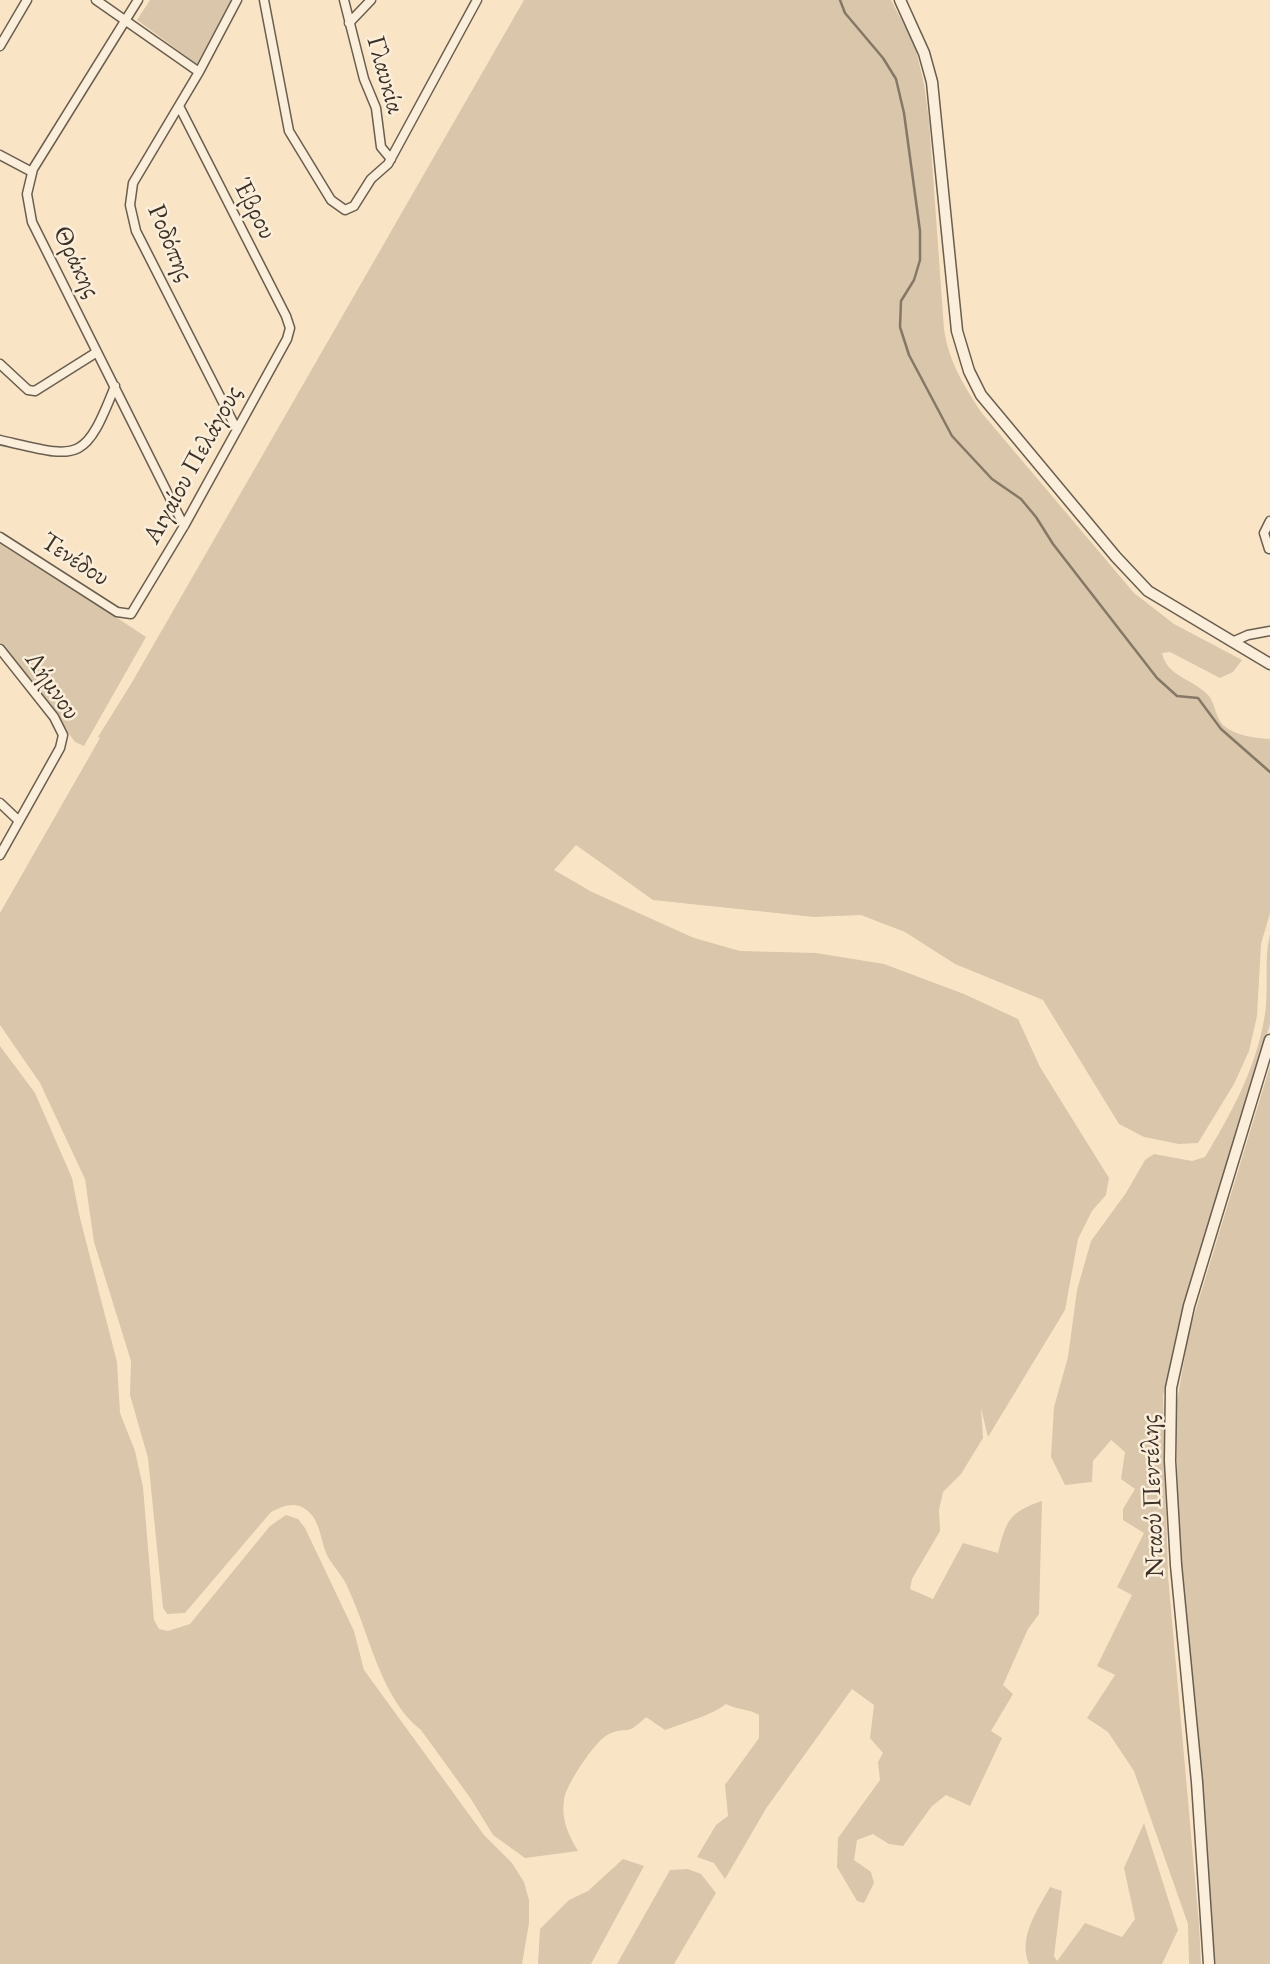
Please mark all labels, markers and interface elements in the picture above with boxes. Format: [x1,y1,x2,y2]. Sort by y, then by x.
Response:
street label: Γλαυκία [359,33,411,117]
street label: Έβρου [225,173,283,245]
street label: Ροδόπης [140,200,200,286]
street label: Θράκης [45,221,107,303]
street label: Αιγαίου Πελάγους [137,380,249,550]
street label: Τενέδου [35,526,115,594]
street label: Λήμνου [17,646,87,726]
street label: Νταού Πεντέλης [1135,1414,1171,1578]

